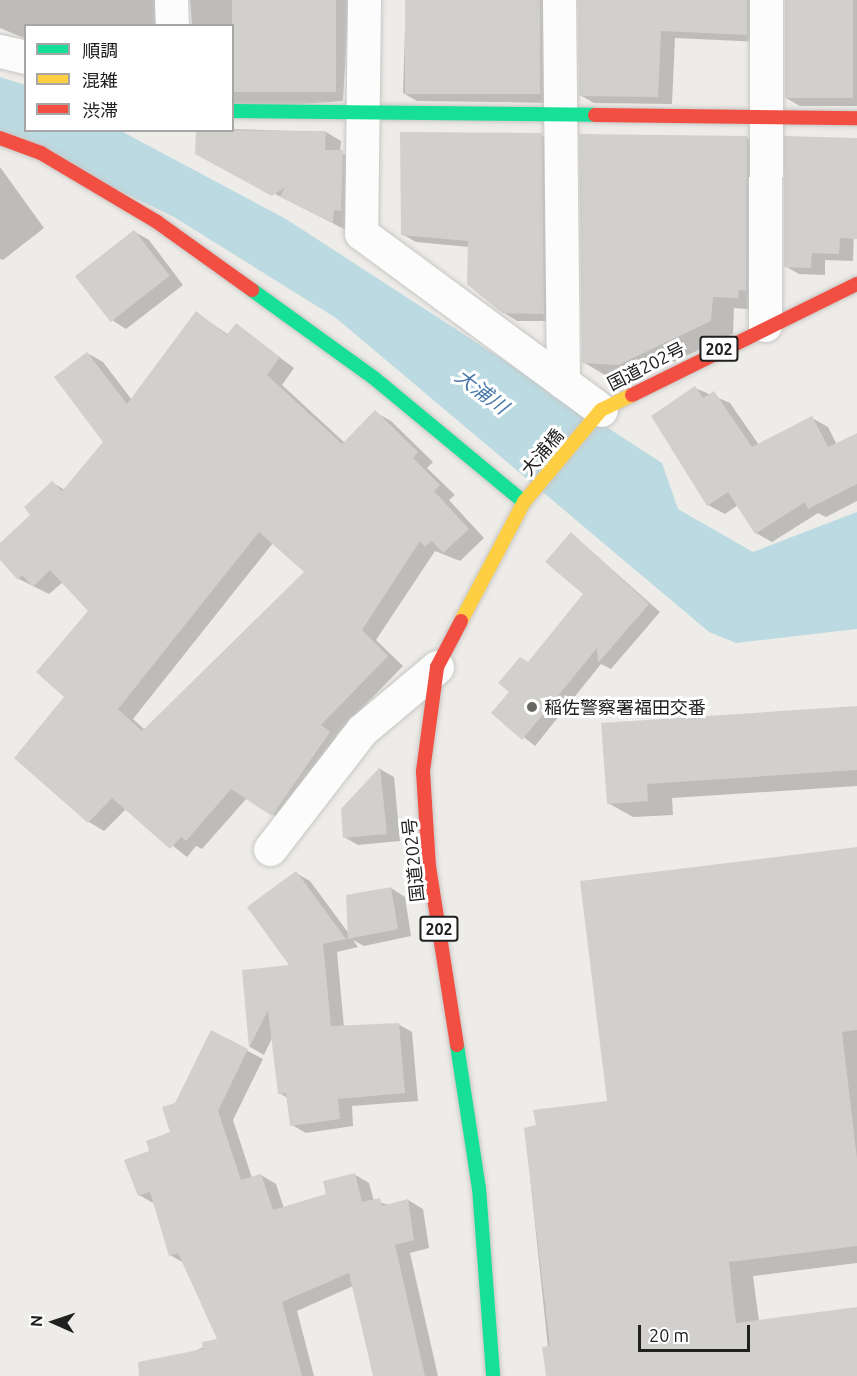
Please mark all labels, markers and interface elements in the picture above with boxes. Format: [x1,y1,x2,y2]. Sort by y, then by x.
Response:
legend [24,24,234,132]
text: 順調 [82,40,118,60]
text: 混雑 [82,70,118,90]
text: 渋滞 [82,100,118,120]
road number: 202 [698,336,740,362]
street label: 国道202号 [603,337,689,395]
water label: 大浦川 [451,363,513,419]
street label: 大浦橋 [516,424,568,480]
place label: 稲佐警察署福田交番 [544,696,706,718]
marker: 稲佐警察署福田交番 [525,700,539,714]
street label: 国道202号 [398,817,428,903]
road number: 202 [418,916,460,942]
north arrow [24,1292,84,1352]
scale bar [641,1313,754,1351]
text: N [27,1315,45,1327]
text: 20 m [649,1325,689,1345]

